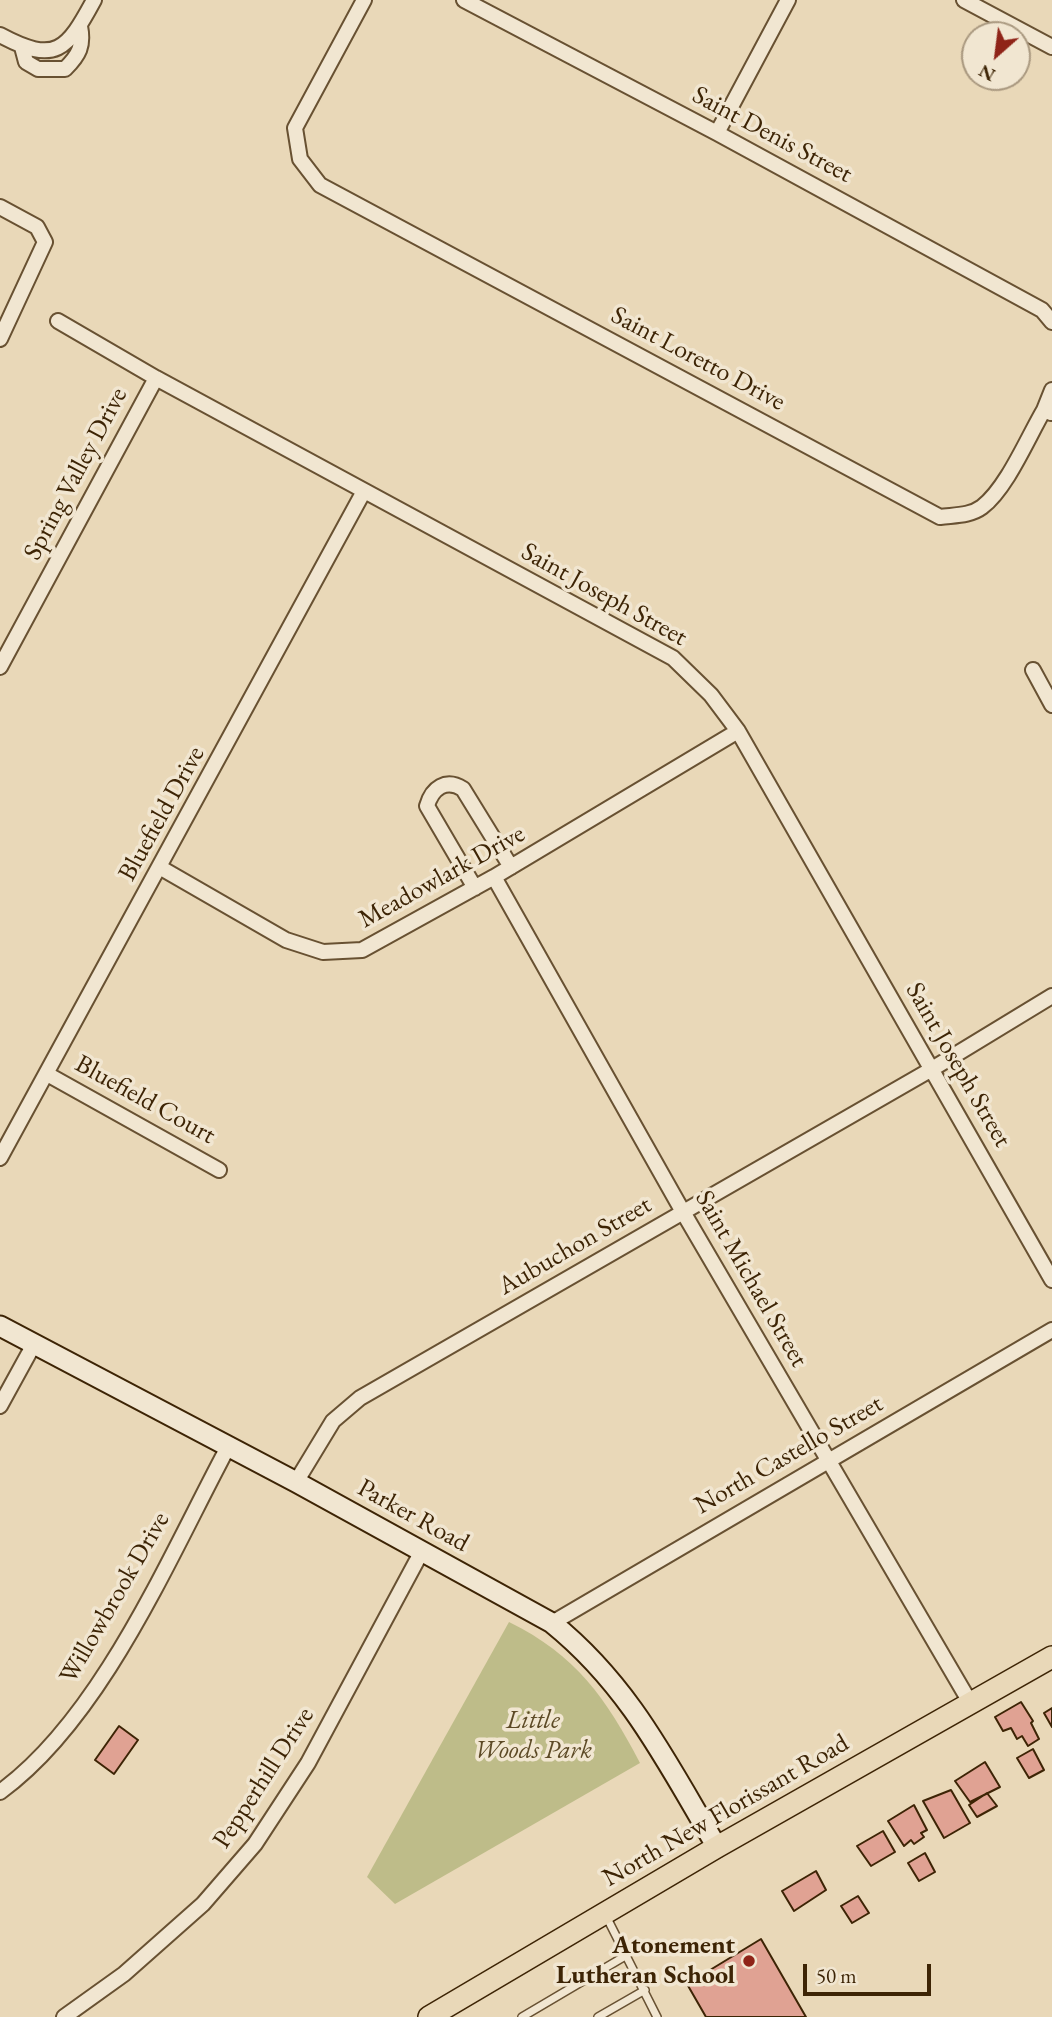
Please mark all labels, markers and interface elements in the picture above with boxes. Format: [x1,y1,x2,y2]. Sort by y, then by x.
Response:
north arrow [961,21,1031,91]
text: N [974,59,1000,88]
street label: Saint Denis Street [687,80,857,190]
street label: Saint Loretto Drive [606,300,790,418]
street label: Spring Valley Drive [17,382,135,566]
street label: Saint Joseph Street [516,537,692,653]
street label: Bluefield Drive [112,741,212,887]
street label: Meadowlark Drive [353,818,531,936]
street label: Saint Joseph Street [898,977,1018,1153]
street label: Bluefield Court [69,1049,221,1151]
street label: Saint Michael Street [688,1185,814,1373]
street label: Aubuchon Street [493,1190,657,1302]
street label: North Castello Street [689,1388,889,1522]
street label: Parker Road [352,1473,474,1559]
street label: Willowbrook Drive [53,1507,177,1689]
street label: Pepperhill Drive [207,1702,321,1854]
park label: Little Woods Park [474,1705,592,1766]
street label: North New Florissant Road [597,1728,855,1894]
place label: Atonement Lutheran School [556,1930,735,1992]
scale bar [807,1951,935,1995]
marker: Atonement Lutheran School [741,1953,757,1969]
text: 50 m [816,1962,857,1989]

